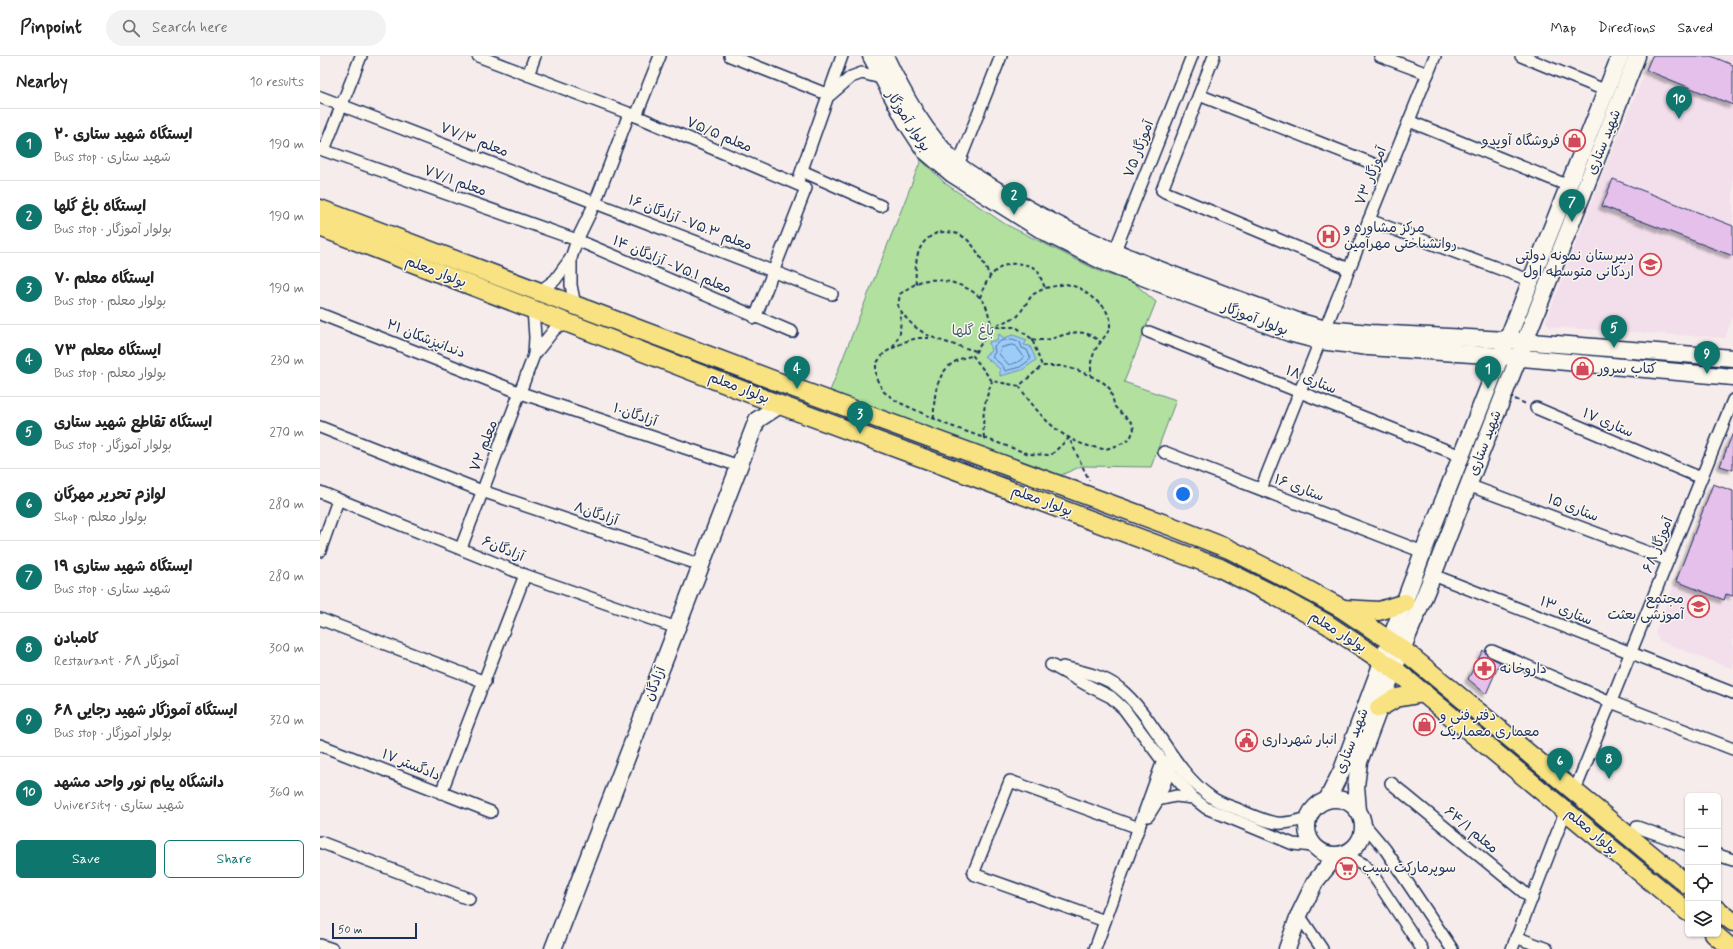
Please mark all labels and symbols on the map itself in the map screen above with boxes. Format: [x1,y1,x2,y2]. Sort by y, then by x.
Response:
street label: بولوار آموزگار [881,86,935,155]
pin: 10 [1666,86,1692,119]
street label: شهید ستاری [1583,107,1625,177]
street label: معلم ۷۵/۵ [683,113,755,158]
street label: آموزگار ۷۵ [1120,117,1158,180]
street label: معلم ۷۷/۳ [437,119,511,162]
shop icon: فروشگاه آويدو [1562,128,1588,154]
place label: فروشگاه آويدو [1480,132,1560,150]
street label: ۷۳ آموزگار [1351,143,1391,208]
street label: معلم ۷۷/۱ [421,161,489,202]
pin: 2 [1001,182,1027,215]
pin: 7 [1559,189,1585,222]
street label: معلم ۷۵.۳- آزادگان ۱۶ [625,191,755,256]
place label: مرکز مشاوره و روانشناختی مهرآمین [1343,219,1457,253]
hospital icon: مرکز مشاوره و روانشناختی مهرآمین [1315,223,1341,249]
street label: معلم ۷۵.۱- آزادگان ۱۴ [610,232,734,299]
place label: دبیرستان نمونه دولتی اردکانی متوسطه اول [1515,247,1634,281]
school or university icon: دبیرستان نمونه دولتی اردکانی متوسطه اول [1637,251,1663,277]
street label: بولوار معلم [403,252,469,293]
street label: بولوار آموزگار [1218,298,1291,340]
pin: 5 [1601,315,1627,348]
street label: دندانپزشکان ۲۱ [384,316,468,362]
park label: باغ گلها [952,322,994,340]
pin: 9 [1694,341,1720,374]
pin: 4 [784,356,810,389]
pin: 1 [1475,356,1501,389]
shop icon: کتاب سرور [1569,356,1595,382]
place label: کتاب سرور [1597,360,1657,378]
street label: ستاری ۱۸ [1283,362,1339,398]
street label: بولوار معلم [706,368,772,409]
street label: آزادگان۱۰ [611,399,660,431]
pin: 3 [847,401,873,434]
street label: ستاری ۱۷ [1580,404,1636,442]
street label: شهید ستاری [1464,408,1506,478]
street label: معلم ۷۲ [466,418,503,475]
street label: ستاری ۱۶ [1271,470,1327,506]
street label: بولوار معلم [1009,482,1075,521]
your location [1173,484,1193,504]
street label: ستاری ۱۵ [1545,490,1601,526]
street label: آزادگان۸ [572,498,621,530]
street label: آموزگار ۶۸ [1639,514,1678,576]
street label: آزادگان۶ [479,532,527,566]
place label: مجتمع آموزشی بعثت [1607,590,1685,624]
street label: ستاری ۱۳ [1537,592,1595,630]
school or university icon: مجتمع آموزشی بعثت [1686,594,1712,620]
street label: بولوار معلم [1306,607,1370,657]
pharmacy icon: داروخانه [1472,656,1498,682]
place label: داروخانه [1500,660,1547,678]
street label: آزادگان [640,664,670,704]
street label: شهید ستاری [1331,706,1373,776]
place label: دفتر فنی و معماری معماریک [1439,707,1540,741]
shop icon: دفتر فنی و معماری معماریک [1411,711,1437,737]
public building icon: انبار شهرداری [1233,727,1259,753]
place label: انبار شهرداری [1262,731,1337,749]
street label: دادگستر ۱۷ [379,745,443,785]
pin: 8 [1596,746,1622,779]
pin: 6 [1547,748,1573,781]
street label: معلم ۶۴/۱ [1440,802,1502,858]
street label: بولوار معلم [1561,805,1622,860]
supermarket icon: سوپرمارکت سیب [1334,855,1360,881]
place label: سوپرمارکت سیب [1362,859,1456,877]
scale bar [332,921,417,940]

